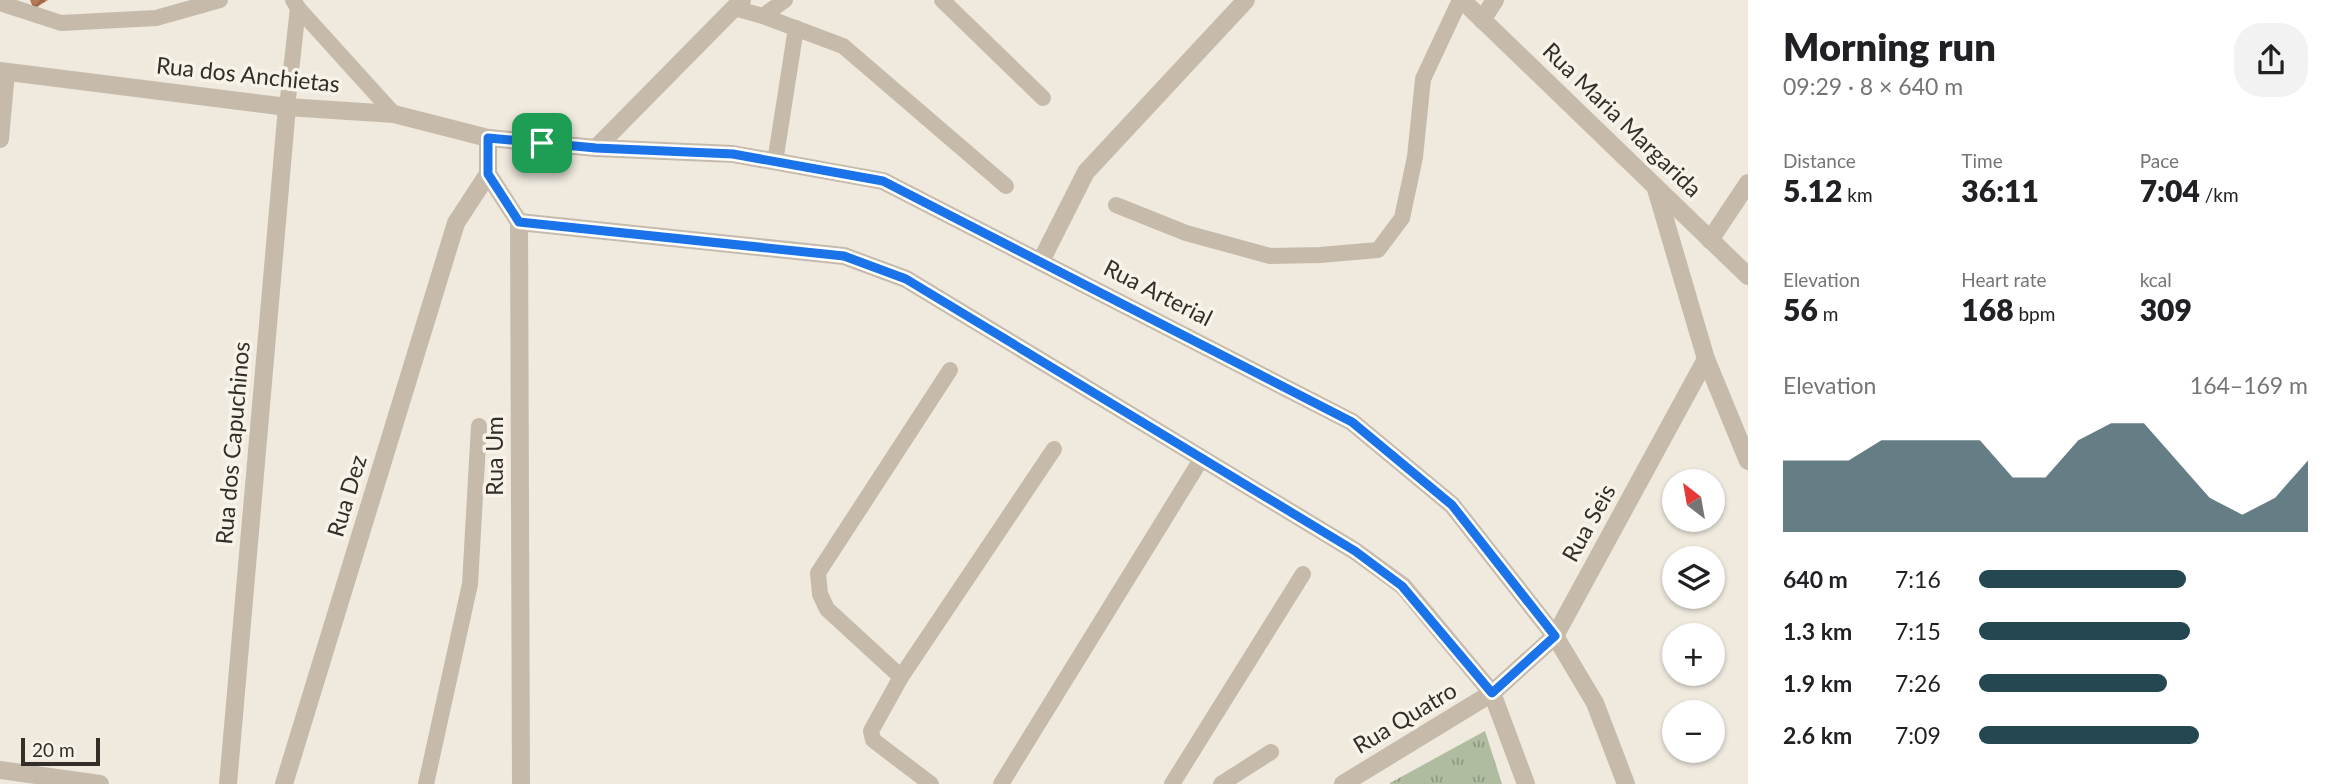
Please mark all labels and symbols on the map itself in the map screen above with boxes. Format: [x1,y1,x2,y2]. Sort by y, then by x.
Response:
street label: Rua Maria Margarida [1537,36,1708,202]
street label: Rua dos Anchietas [155,50,341,98]
pin [512,113,572,173]
street label: Rua Arterial [1099,253,1218,331]
street label: Rua dos Capuchinos [209,340,255,546]
street label: Rua Um [480,416,508,496]
street label: Rua Dez [320,451,372,540]
north arrow [1662,469,1726,532]
street label: Rua Seis [1555,479,1621,566]
street label: Rua Quatro [1348,675,1461,759]
scale bar [21,735,100,767]

